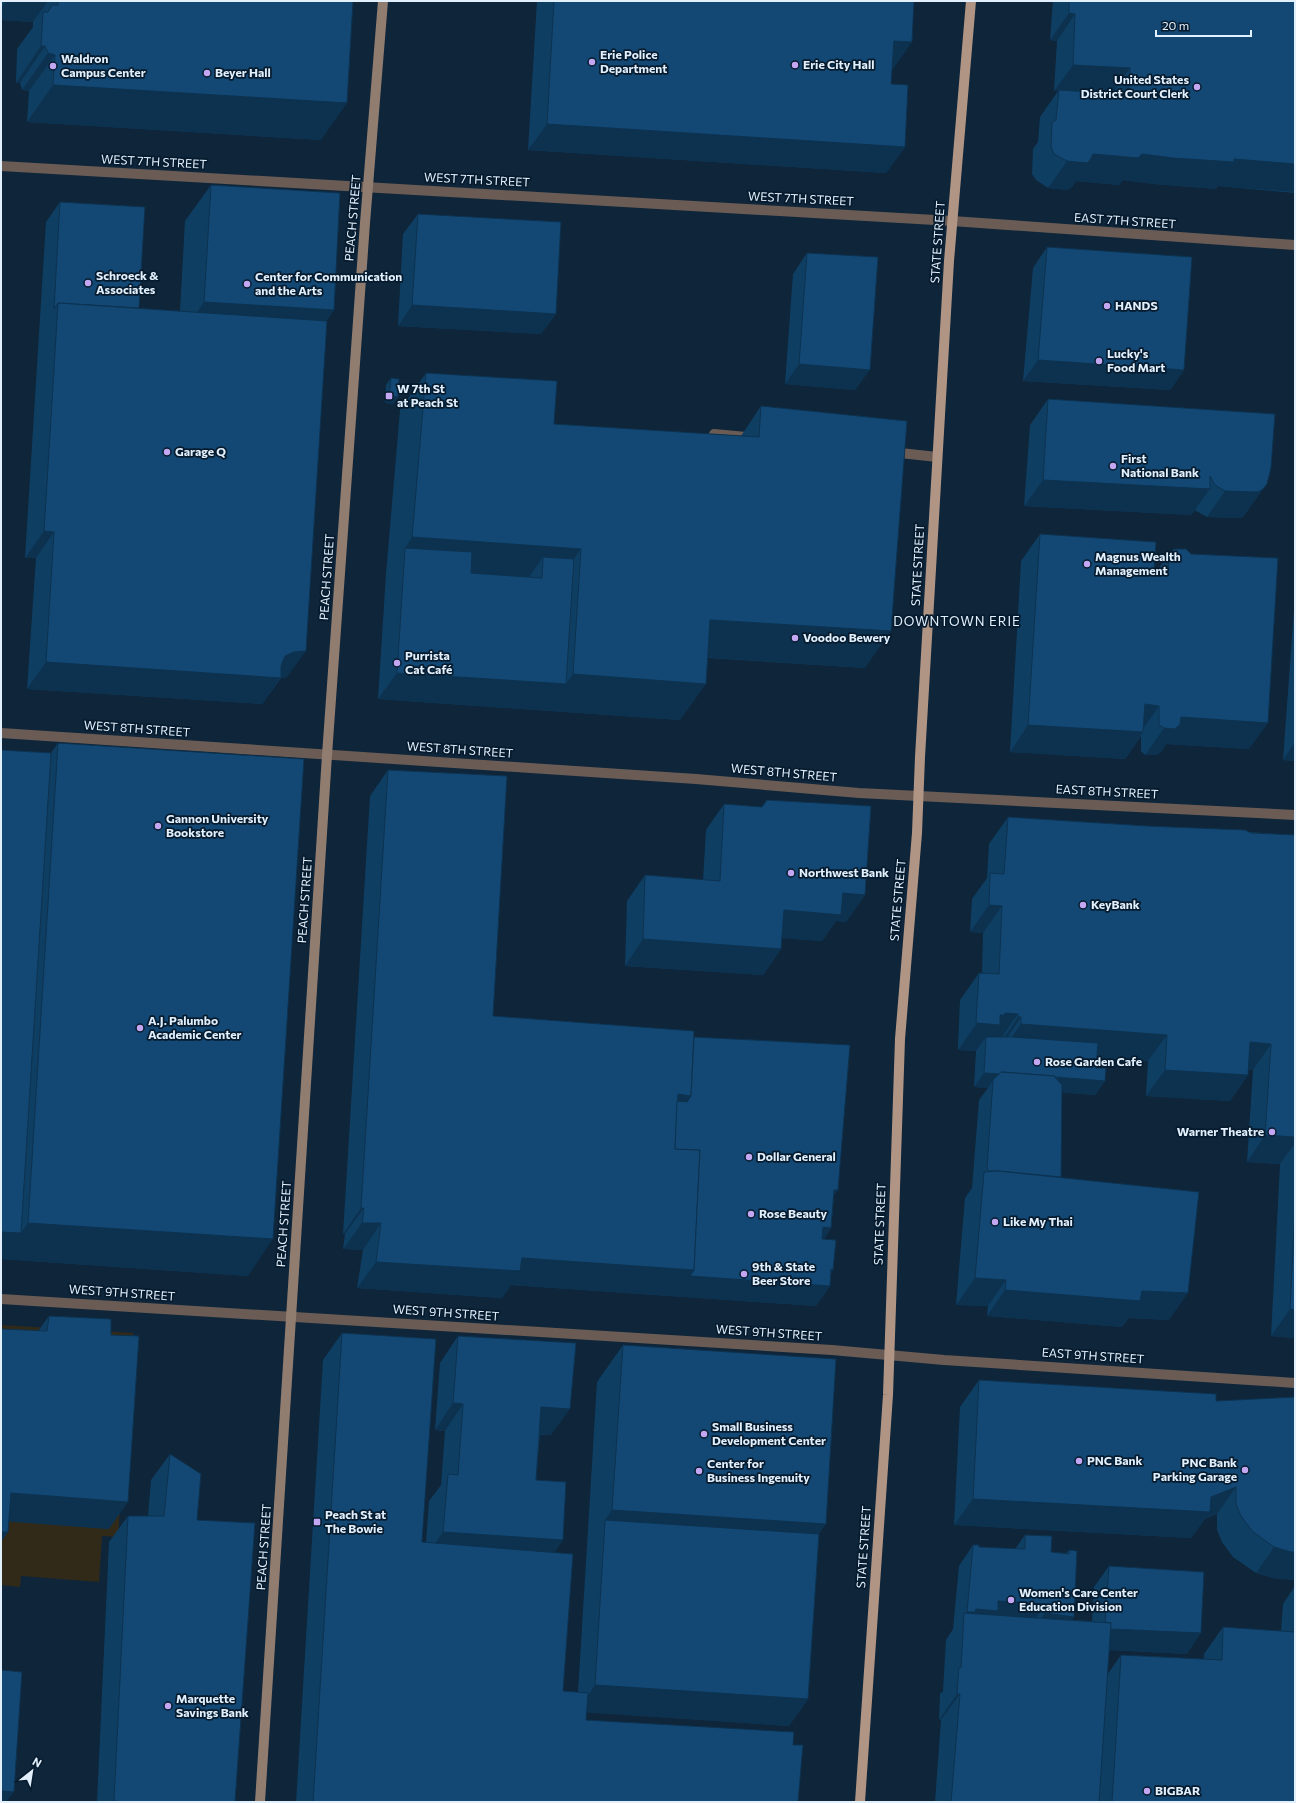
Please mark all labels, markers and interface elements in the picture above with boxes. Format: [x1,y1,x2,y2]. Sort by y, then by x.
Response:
scale bar [1156,12,1251,38]
text: 20 m [1162,18,1189,32]
place label: Erie Police Department [600,47,667,75]
place label: Waldron Campus Center [61,51,146,79]
marker: Erie Police Department [587,57,597,67]
place label: Erie City Hall [803,57,874,71]
marker: Erie City Hall [790,60,800,70]
marker: Waldron Campus Center [48,61,58,71]
place label: Beyer Hall [215,65,271,79]
marker: Beyer Hall [202,68,212,78]
place label: United States District Court Clerk [1081,72,1189,100]
marker: United States District Court Clerk [1192,82,1202,92]
street label: WEST 7TH STREET [101,151,208,171]
street label: WEST 7TH STREET [424,169,531,189]
street label: PEACH STREET [341,174,363,262]
street label: WEST 7TH STREET [748,188,855,208]
street label: STATE STREET [927,200,947,284]
street label: EAST 7TH STREET [1074,209,1177,231]
place label: Schroeck & Associates [96,268,159,296]
place label: Center for Communication and the Arts [255,269,402,297]
marker: Schroeck & Associates [83,278,93,288]
marker: Center for Communication and the Arts [242,279,252,289]
place label: HANDS [1115,298,1158,312]
marker: HANDS [1102,301,1112,311]
place label: Lucky's Food Mart [1107,346,1165,374]
marker: Lucky's Food Mart [1094,356,1104,366]
place label: W 7th St at Peach St [397,381,458,409]
marker: W 7th St at Peach St [384,391,394,401]
place label: Garage Q [175,444,226,458]
marker: Garage Q [162,447,172,457]
place label: First National Bank [1121,451,1199,479]
marker: First National Bank [1108,461,1118,471]
street label: STATE STREET [908,523,926,606]
street label: PEACH STREET [316,533,336,621]
place label: Magnus Wealth Management [1095,549,1181,577]
marker: Magnus Wealth Management [1082,559,1092,569]
district label: DOWNTOWN ERIE [893,613,1021,629]
place label: Voodoo Bewery [803,630,891,644]
marker: Voodoo Bewery [790,633,800,643]
place label: Purrista Cat Café [405,648,452,676]
marker: Purrista Cat Café [392,658,402,668]
street label: WEST 8TH STREET [83,717,191,739]
street label: WEST 8TH STREET [406,738,514,760]
street label: WEST 8TH STREET [730,760,838,784]
street label: EAST 8TH STREET [1055,781,1159,801]
place label: Gannon University Bookstore [166,811,269,839]
marker: Gannon University Bookstore [153,821,163,831]
street label: PEACH STREET [294,856,314,944]
street label: STATE STREET [886,858,908,942]
place label: Northwest Bank [799,865,889,879]
marker: Northwest Bank [786,868,796,878]
place label: KeyBank [1091,897,1140,911]
marker: KeyBank [1078,900,1088,910]
place label: A.J. Palumbo Academic Center [148,1013,242,1041]
marker: A.J. Palumbo Academic Center [135,1023,145,1033]
place label: Rose Garden Cafe [1045,1054,1142,1068]
marker: Rose Garden Cafe [1032,1057,1042,1067]
place label: Warner Theatre [1177,1124,1264,1138]
marker: Warner Theatre [1267,1127,1277,1137]
place label: Dollar General [757,1149,836,1163]
marker: Dollar General [744,1152,754,1162]
street label: PEACH STREET [273,1180,293,1268]
street label: STATE STREET [871,1182,887,1265]
place label: Rose Beauty [759,1206,828,1220]
marker: Rose Beauty [746,1209,756,1219]
place label: Like My Thai [1003,1214,1073,1228]
marker: Like My Thai [990,1217,1000,1227]
place label: 9th & State Beer Store [752,1259,815,1287]
marker: 9th & State Beer Store [739,1269,749,1279]
street label: WEST 9TH STREET [68,1281,176,1303]
street label: WEST 9TH STREET [392,1301,500,1323]
street label: WEST 9TH STREET [715,1321,823,1343]
street label: EAST 9TH STREET [1041,1344,1145,1366]
place label: Small Business Development Center [712,1419,826,1447]
marker: Small Business Development Center [699,1429,709,1439]
place label: PNC Bank [1087,1453,1142,1467]
place label: PNC Bank Parking Garage [1153,1455,1237,1483]
place label: Center for Business Ingenuity [707,1456,810,1484]
marker: PNC Bank [1074,1456,1084,1466]
marker: PNC Bank Parking Garage [1240,1465,1250,1475]
marker: Center for Business Ingenuity [694,1466,704,1476]
street label: PEACH STREET [253,1503,273,1591]
street label: STATE STREET [853,1505,873,1589]
place label: Peach St at The Bowie [325,1507,386,1535]
marker: Peach St at The Bowie [312,1517,322,1527]
place label: Women's Care Center Education Division [1019,1585,1138,1613]
marker: Women's Care Center Education Division [1006,1595,1016,1605]
place label: Marquette Savings Bank [176,1691,249,1719]
marker: Marquette Savings Bank [163,1701,173,1711]
north arrow [12,1751,52,1791]
text: N [30,1754,44,1770]
place label: BIGBAR [1155,1783,1201,1797]
marker: BIGBAR [1142,1786,1152,1796]

